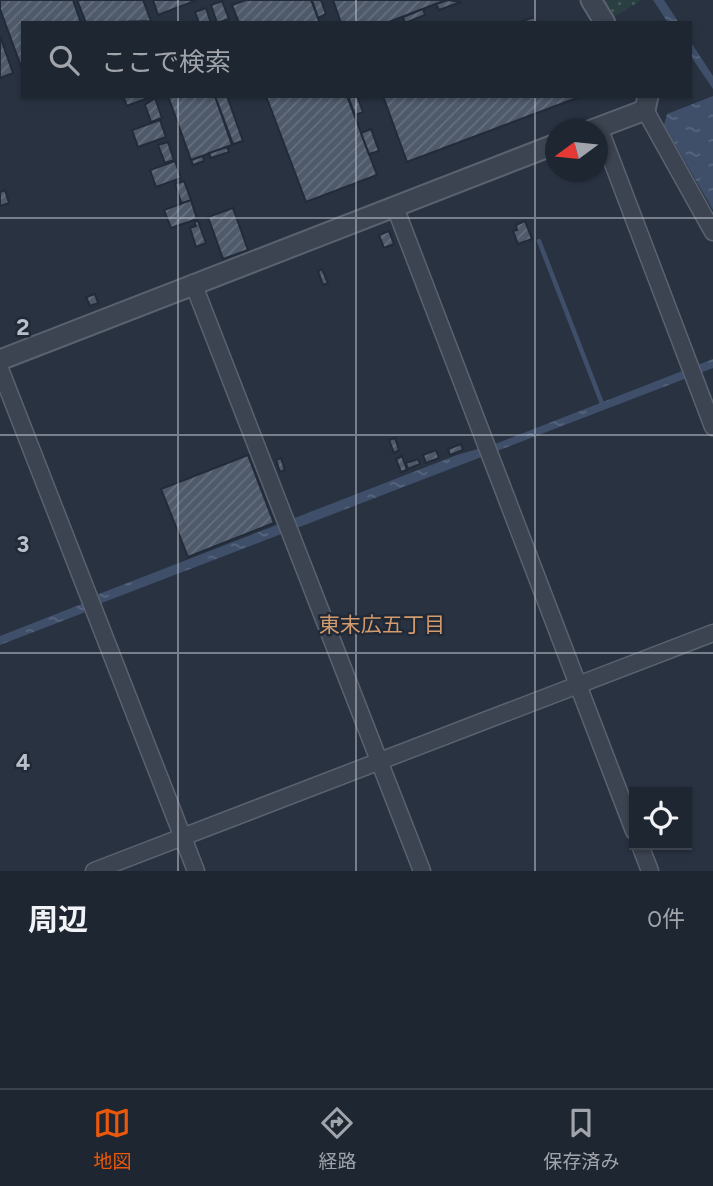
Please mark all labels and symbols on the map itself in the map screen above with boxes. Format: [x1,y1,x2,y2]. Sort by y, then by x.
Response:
north arrow [545,119,608,182]
text: 2 [16,313,30,341]
text: 3 [17,530,29,558]
district label: 東末広五丁目 [319,612,445,637]
text: 4 [16,748,30,776]

